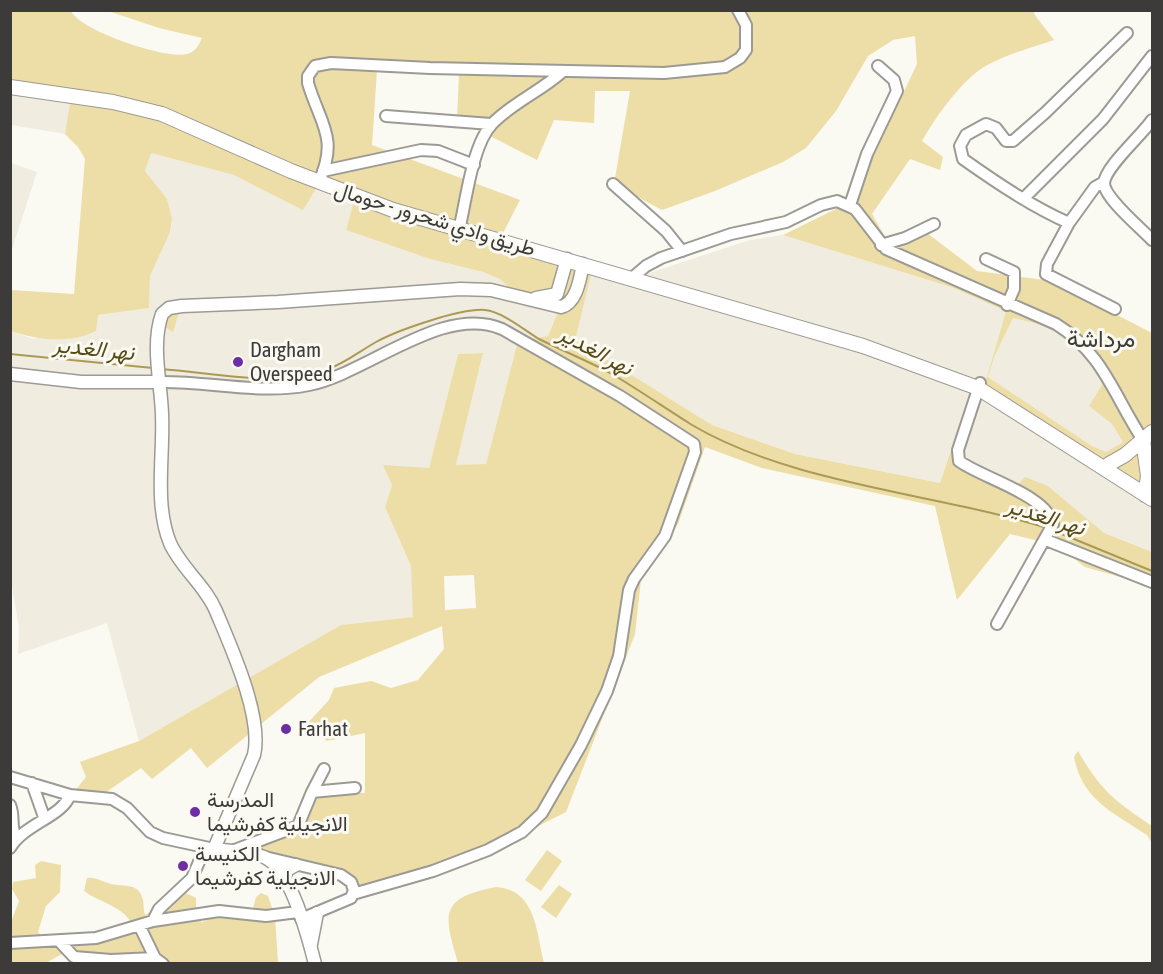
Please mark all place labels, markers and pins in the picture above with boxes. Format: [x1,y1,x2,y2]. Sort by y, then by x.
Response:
place label: Dargham Overspeed [250,337,333,385]
marker: Dargham Overspeed [231,355,245,369]
place label: Farhat [298,716,348,740]
marker: Farhat [279,722,293,736]
place label: المدرسة الانجيلية كفرشيما [207,787,348,837]
marker: المدرسة الانجيلية كفرشيما [188,805,202,819]
place label: الكنيسة الانجيلية كفرشيما [195,841,336,891]
marker: الكنيسة الانجيلية كفرشيما [176,859,190,873]

